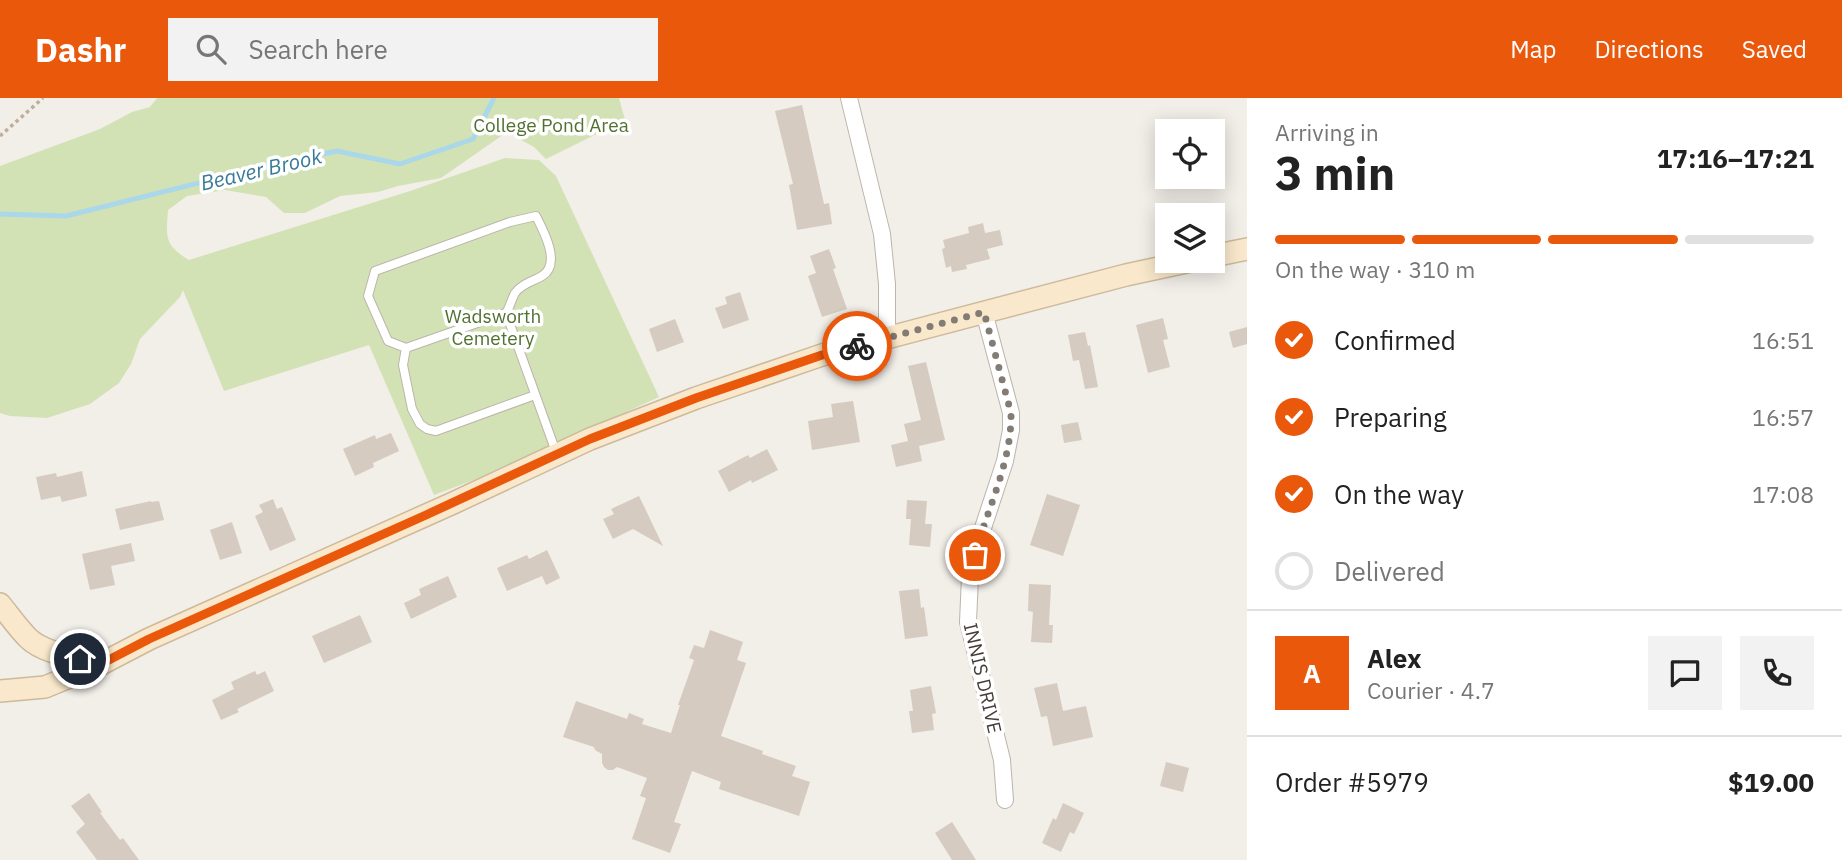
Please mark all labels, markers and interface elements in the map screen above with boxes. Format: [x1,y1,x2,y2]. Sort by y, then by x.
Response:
search box [168,18,658,81]
text: Dashr [35,28,126,71]
icon: search [192,30,230,68]
text: Search here [248,32,388,66]
text: Map [1510,33,1556,65]
text: Directions [1594,33,1704,65]
text: Saved [1742,33,1807,65]
park label: College Pond Area [473,113,629,137]
text: Arriving in [1275,117,1379,147]
map controls [1155,119,1225,273]
button: locate [1155,119,1225,189]
water label: Beaver Brook [197,141,326,197]
text: 17:16–17:21 [1657,141,1814,175]
text: 3 min [1275,143,1395,203]
button: layers [1155,203,1225,273]
text: On the way · 310 m [1275,254,1475,284]
park label: Wadsworth Cemetery [445,304,541,350]
courier [822,311,892,381]
icon: check [1275,321,1313,359]
text: Confirmed [1334,323,1456,357]
text: 16:51 [1752,325,1814,355]
icon: bike [838,327,876,365]
icon: check [1275,398,1313,436]
text: Preparing [1334,400,1447,434]
text: 16:57 [1752,402,1814,432]
icon: check [1275,475,1313,513]
text: On the way [1334,477,1464,511]
text: 17:08 [1752,479,1814,509]
pin [945,525,1005,585]
icon: bag [956,536,994,574]
text: Delivered [1334,554,1445,588]
street label: INNIS DRIVE [959,620,1007,736]
pin [50,629,110,689]
button: chat [1648,636,1722,710]
button: phone [1740,636,1814,710]
icon: home [61,640,99,678]
text: Alex [1367,641,1421,675]
text: A [1303,656,1321,690]
text: Courier · 4.7 [1367,675,1495,705]
text: Order #5979 [1275,765,1429,799]
text: $19.00 [1728,765,1814,799]

